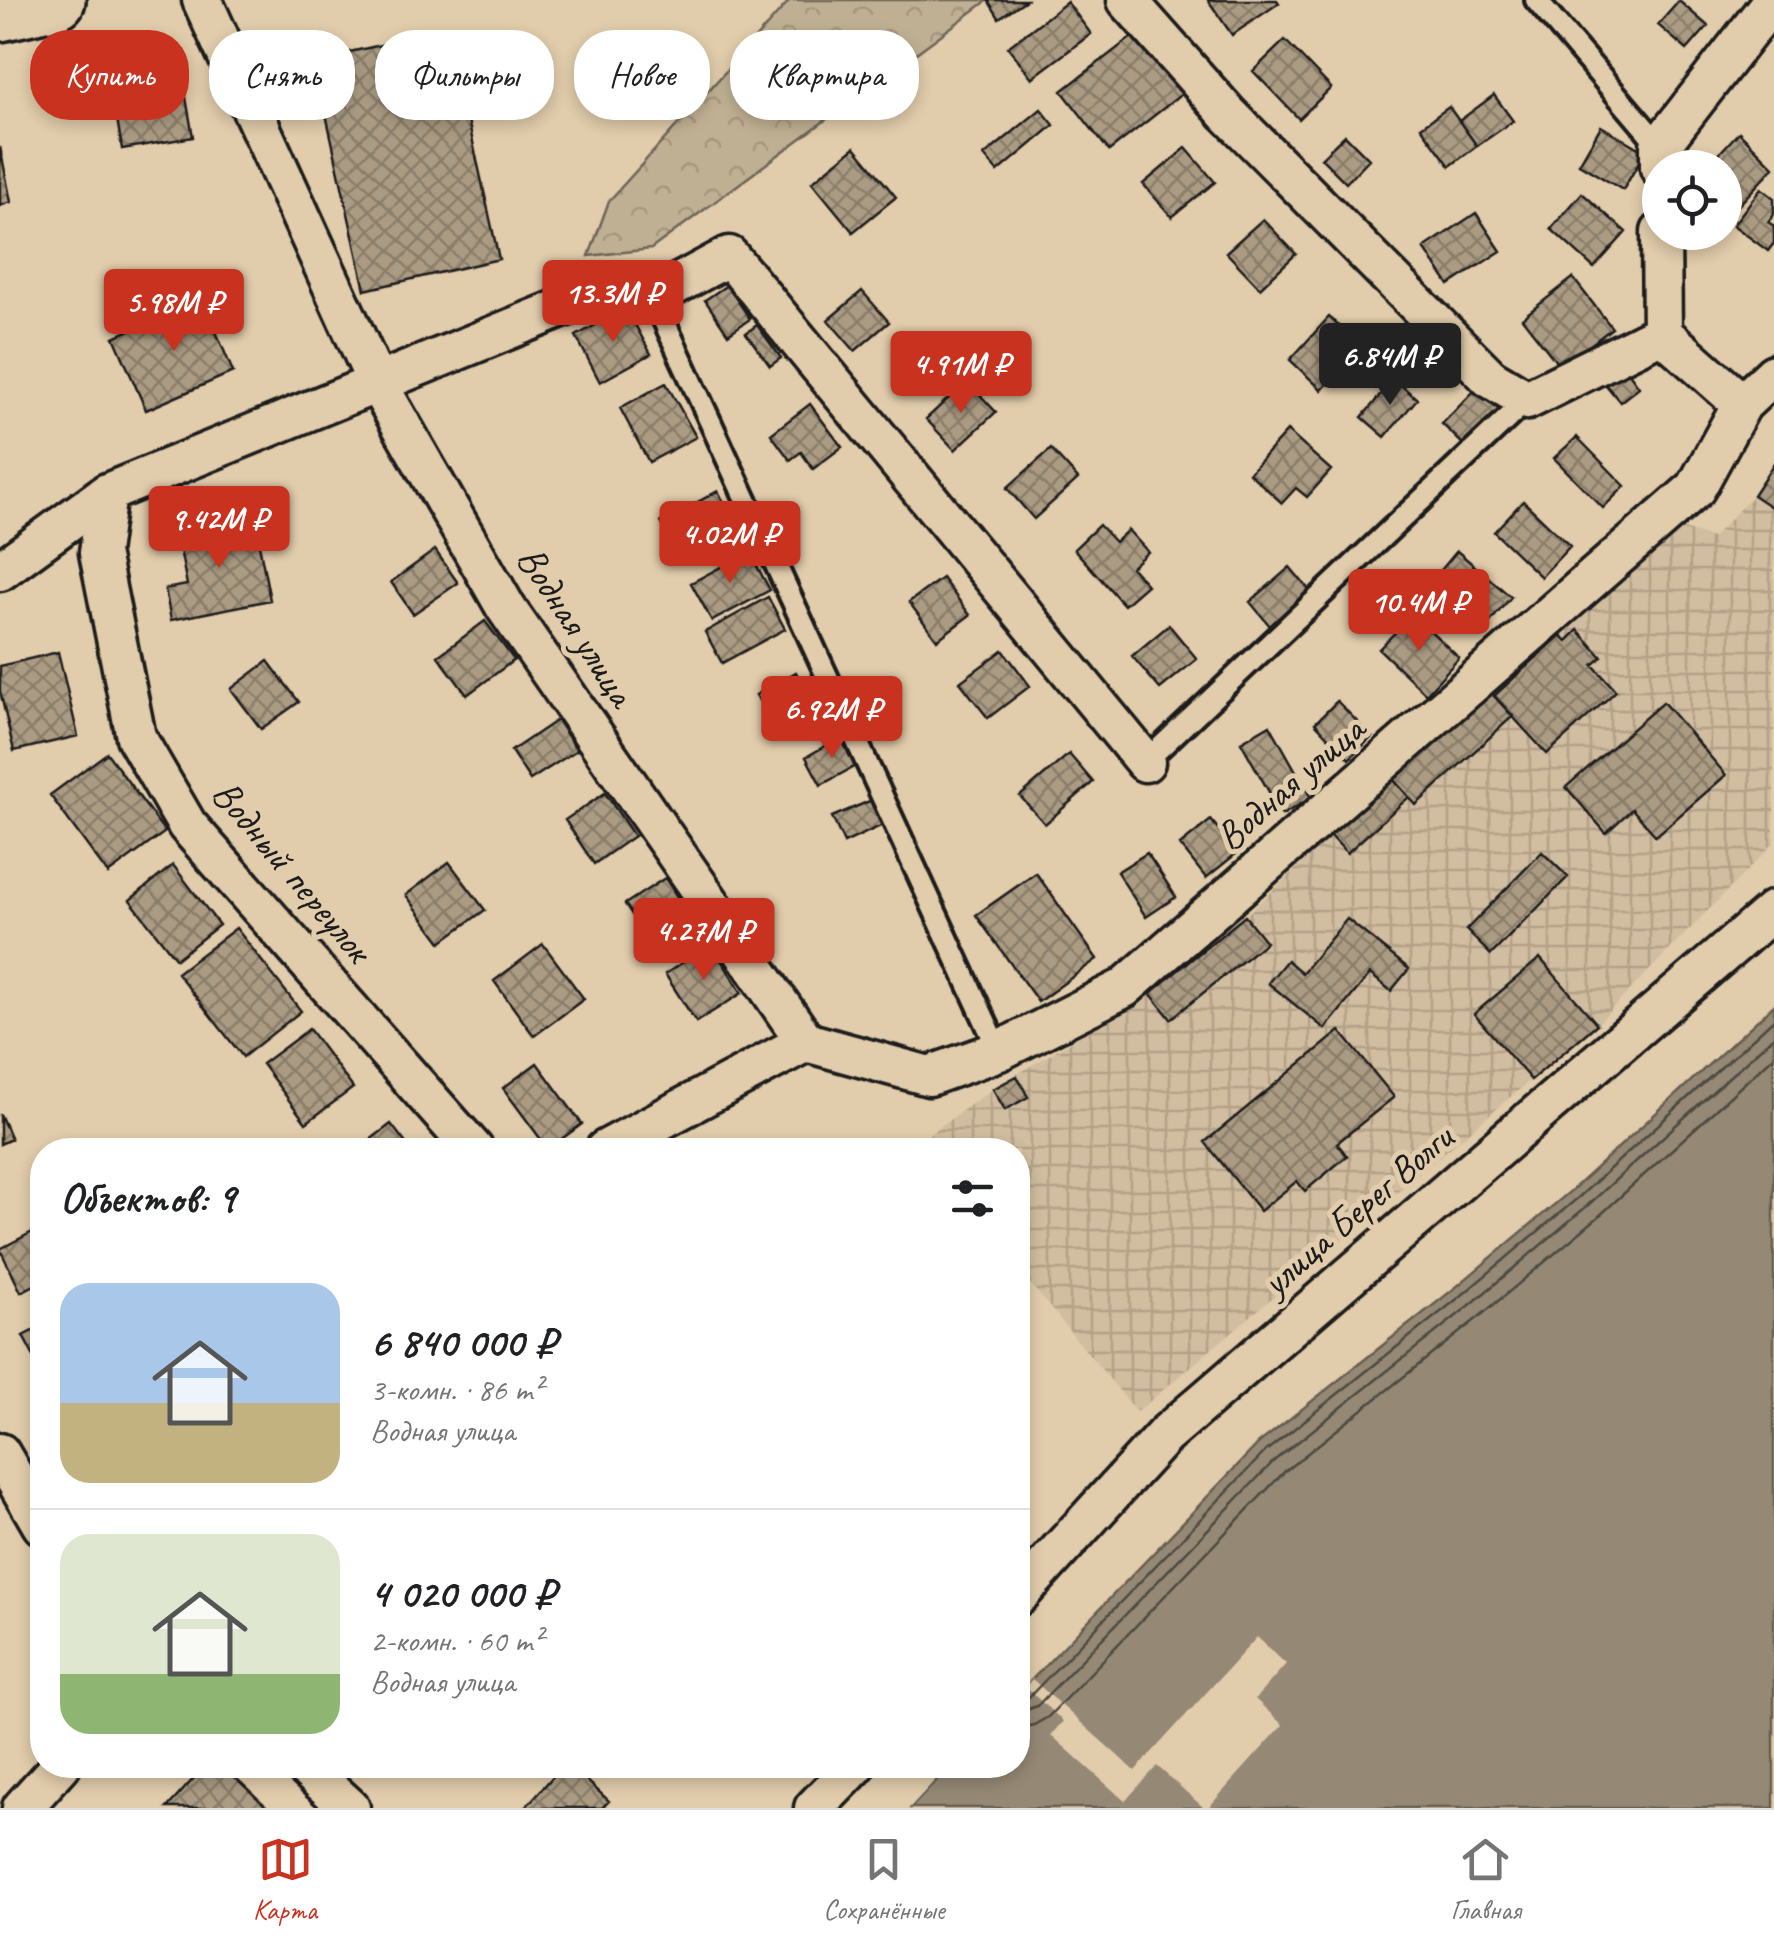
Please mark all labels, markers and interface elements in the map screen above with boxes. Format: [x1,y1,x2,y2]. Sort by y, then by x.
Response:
chip: Купить [30,30,189,120]
chip: Снять [209,30,355,120]
chip: Фильтры [375,30,554,120]
chip: Новое [574,30,710,120]
chip: Квартира [730,30,919,120]
map controls [1642,150,1742,250]
button: locate [1642,150,1742,250]
pin: 13.3M ₽ [521,260,705,345]
pin: 5.98M ₽ [82,269,266,354]
text: 13.3M ₽ [564,272,662,313]
text: 5.98M ₽ [126,281,222,322]
pin: 6.84M ₽ [1298,323,1482,408]
pin: 4.91M ₽ [869,331,1053,416]
text: 6.84M ₽ [1341,335,1439,376]
text: 4.91M ₽ [913,343,1009,384]
pin: 9.42M ₽ [127,486,311,571]
text: 9.42M ₽ [171,498,267,539]
pin: 4.02M ₽ [638,501,822,586]
text: 4.02M ₽ [681,513,779,554]
street label: Водная улица [506,536,648,719]
pin: 10.4M ₽ [1327,569,1511,654]
text: 10.4M ₽ [1370,581,1468,622]
pin: 6.92M ₽ [740,676,924,761]
text: 6.92M ₽ [783,688,881,729]
street label: Водная улица [1205,702,1377,861]
street label: Водный переулок [201,769,385,975]
pin: 4.27M ₽ [612,898,796,983]
text: 4.27M ₽ [655,910,753,951]
street label: улица Берег Волги [1249,1112,1465,1308]
icon: filters [945,1171,1000,1226]
text: Объектов: 9 [60,1172,235,1225]
text: 6 840 000 ₽ [370,1316,555,1369]
icon: home [140,1323,260,1443]
text: 3-комн. · 86 m² [370,1369,542,1410]
text: Водная улица [370,1410,515,1451]
text: 4 020 000 ₽ [370,1567,555,1620]
icon: home [140,1574,260,1694]
text: 2-комн. · 60 m² [370,1620,542,1661]
text: Водная улица [370,1661,515,1702]
tab: Карта [253,1832,317,1927]
tab: Сохранённые [823,1832,945,1927]
tab: Главная [1451,1832,1521,1927]

